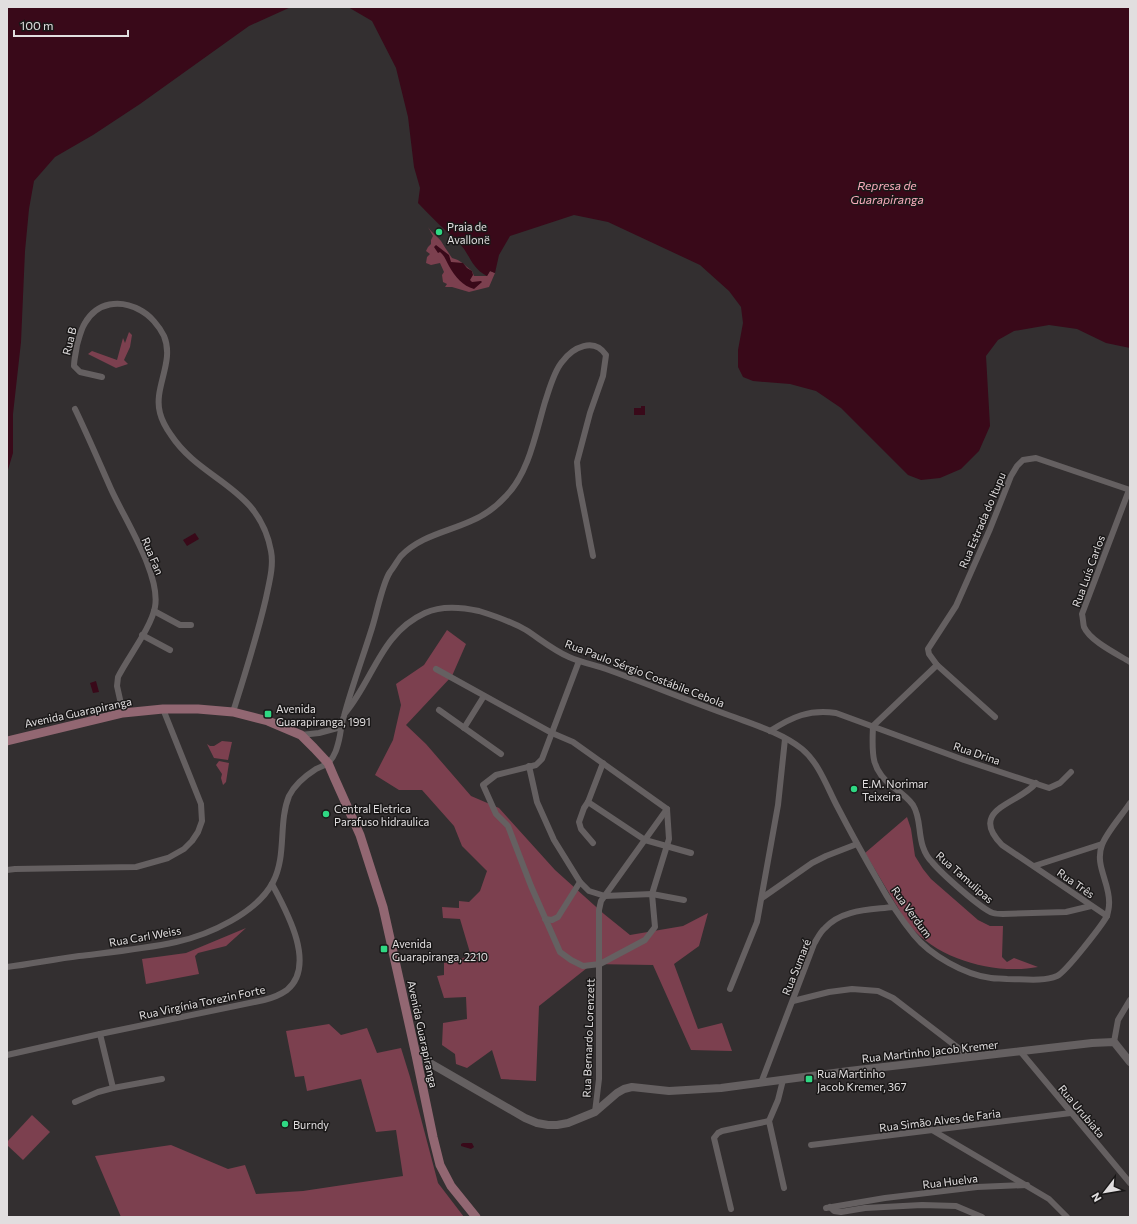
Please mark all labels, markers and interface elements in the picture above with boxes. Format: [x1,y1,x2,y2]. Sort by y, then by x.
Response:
scale bar [14,12,128,38]
text: 100 m [20,18,54,32]
water label: Represa de Guarapiranga [850,178,924,206]
place label: Praia de Avallonë [447,220,490,246]
marker: Praia de Avallonë [434,227,444,237]
street label: Rua B [59,326,79,356]
street label: Rua Estrada do Itupu [956,470,1008,570]
street label: Rua Luís Carlos [1069,533,1107,609]
street label: Rua Fan [139,535,167,577]
street label: Rua Paulo Sérgio Costábile Cebola [563,636,727,710]
street label: Avenida Guarapiranga [23,694,133,730]
place label: Avenida Guarapiranga, 1991 [276,702,371,728]
marker: Avenida Guarapiranga, 1991 [263,709,273,719]
street label: Rua Drina [952,739,1002,767]
place label: E.M. Norimar Teixeira [862,777,929,803]
marker: E.M. Norimar Teixeira [849,784,859,794]
place label: Central Eletrica Parafuso hidraulica [334,802,429,828]
marker: Central Eletrica Parafuso hidraulica [321,809,331,819]
street label: Rua Tamulipas [934,849,996,905]
street label: Rua Três [1055,865,1097,901]
street label: Rua Verdum [889,884,935,940]
street label: Rua Carl Weiss [108,923,182,949]
place label: Avenida Guarapiranga, 2210 [392,937,488,963]
street label: Rua Sumaré [779,937,813,997]
marker: Avenida Guarapiranga, 2210 [379,944,389,954]
street label: Rua Bernardo Lorenzett [579,978,597,1098]
street label: Avenida Guarapiranga [405,979,441,1089]
street label: Rua Virgínia Torezin Forte [138,982,266,1022]
street label: Rua Martinho Jacob Kremer [861,1037,1000,1066]
place label: Rua Martinho Jacob Kremer, 367 [817,1067,907,1094]
marker: Rua Martinho Jacob Kremer, 367 [804,1074,814,1084]
street label: Rua Urubiata [1056,1082,1108,1140]
street label: Rua Simão Alves de Faria [878,1106,1002,1134]
place label: Burndy [293,1118,329,1131]
marker: Burndy [280,1119,290,1129]
street label: Rua Huelva [922,1171,978,1191]
north arrow [1085,1172,1125,1212]
text: N [1088,1191,1104,1204]

